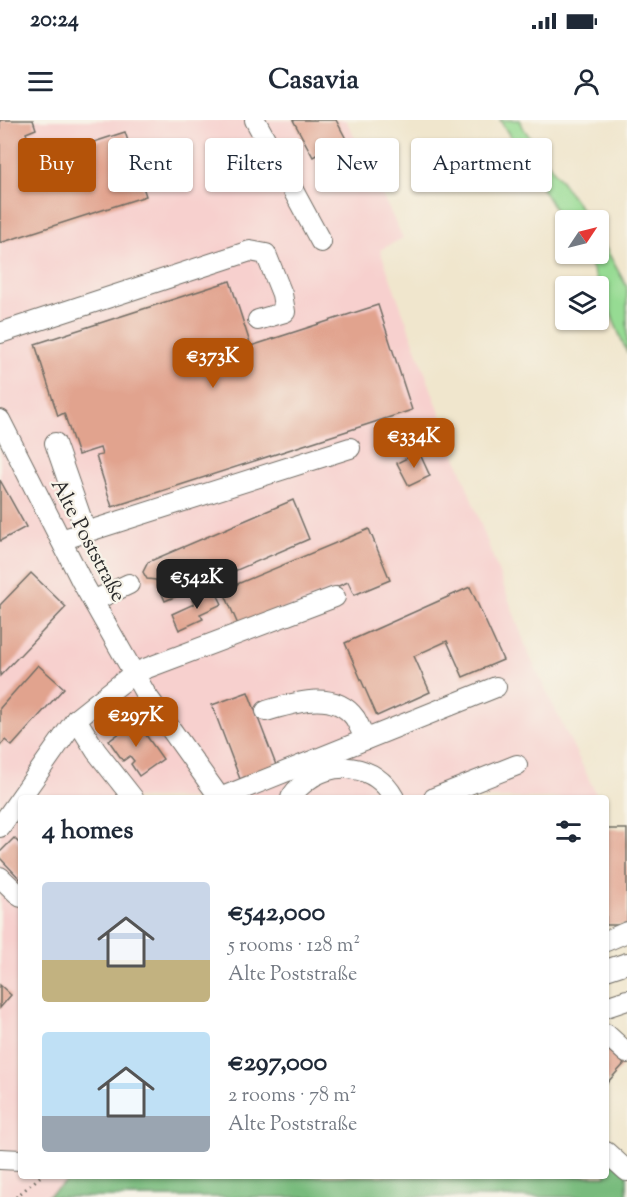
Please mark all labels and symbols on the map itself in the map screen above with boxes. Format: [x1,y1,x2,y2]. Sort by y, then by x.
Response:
north arrow [555,210,609,264]
pin: €373K [171,338,255,389]
pin: €334K [372,418,456,469]
street label: Alte Poststraße [42,474,132,608]
pin: €542K [155,559,239,610]
pin: €297K [94,697,178,748]

